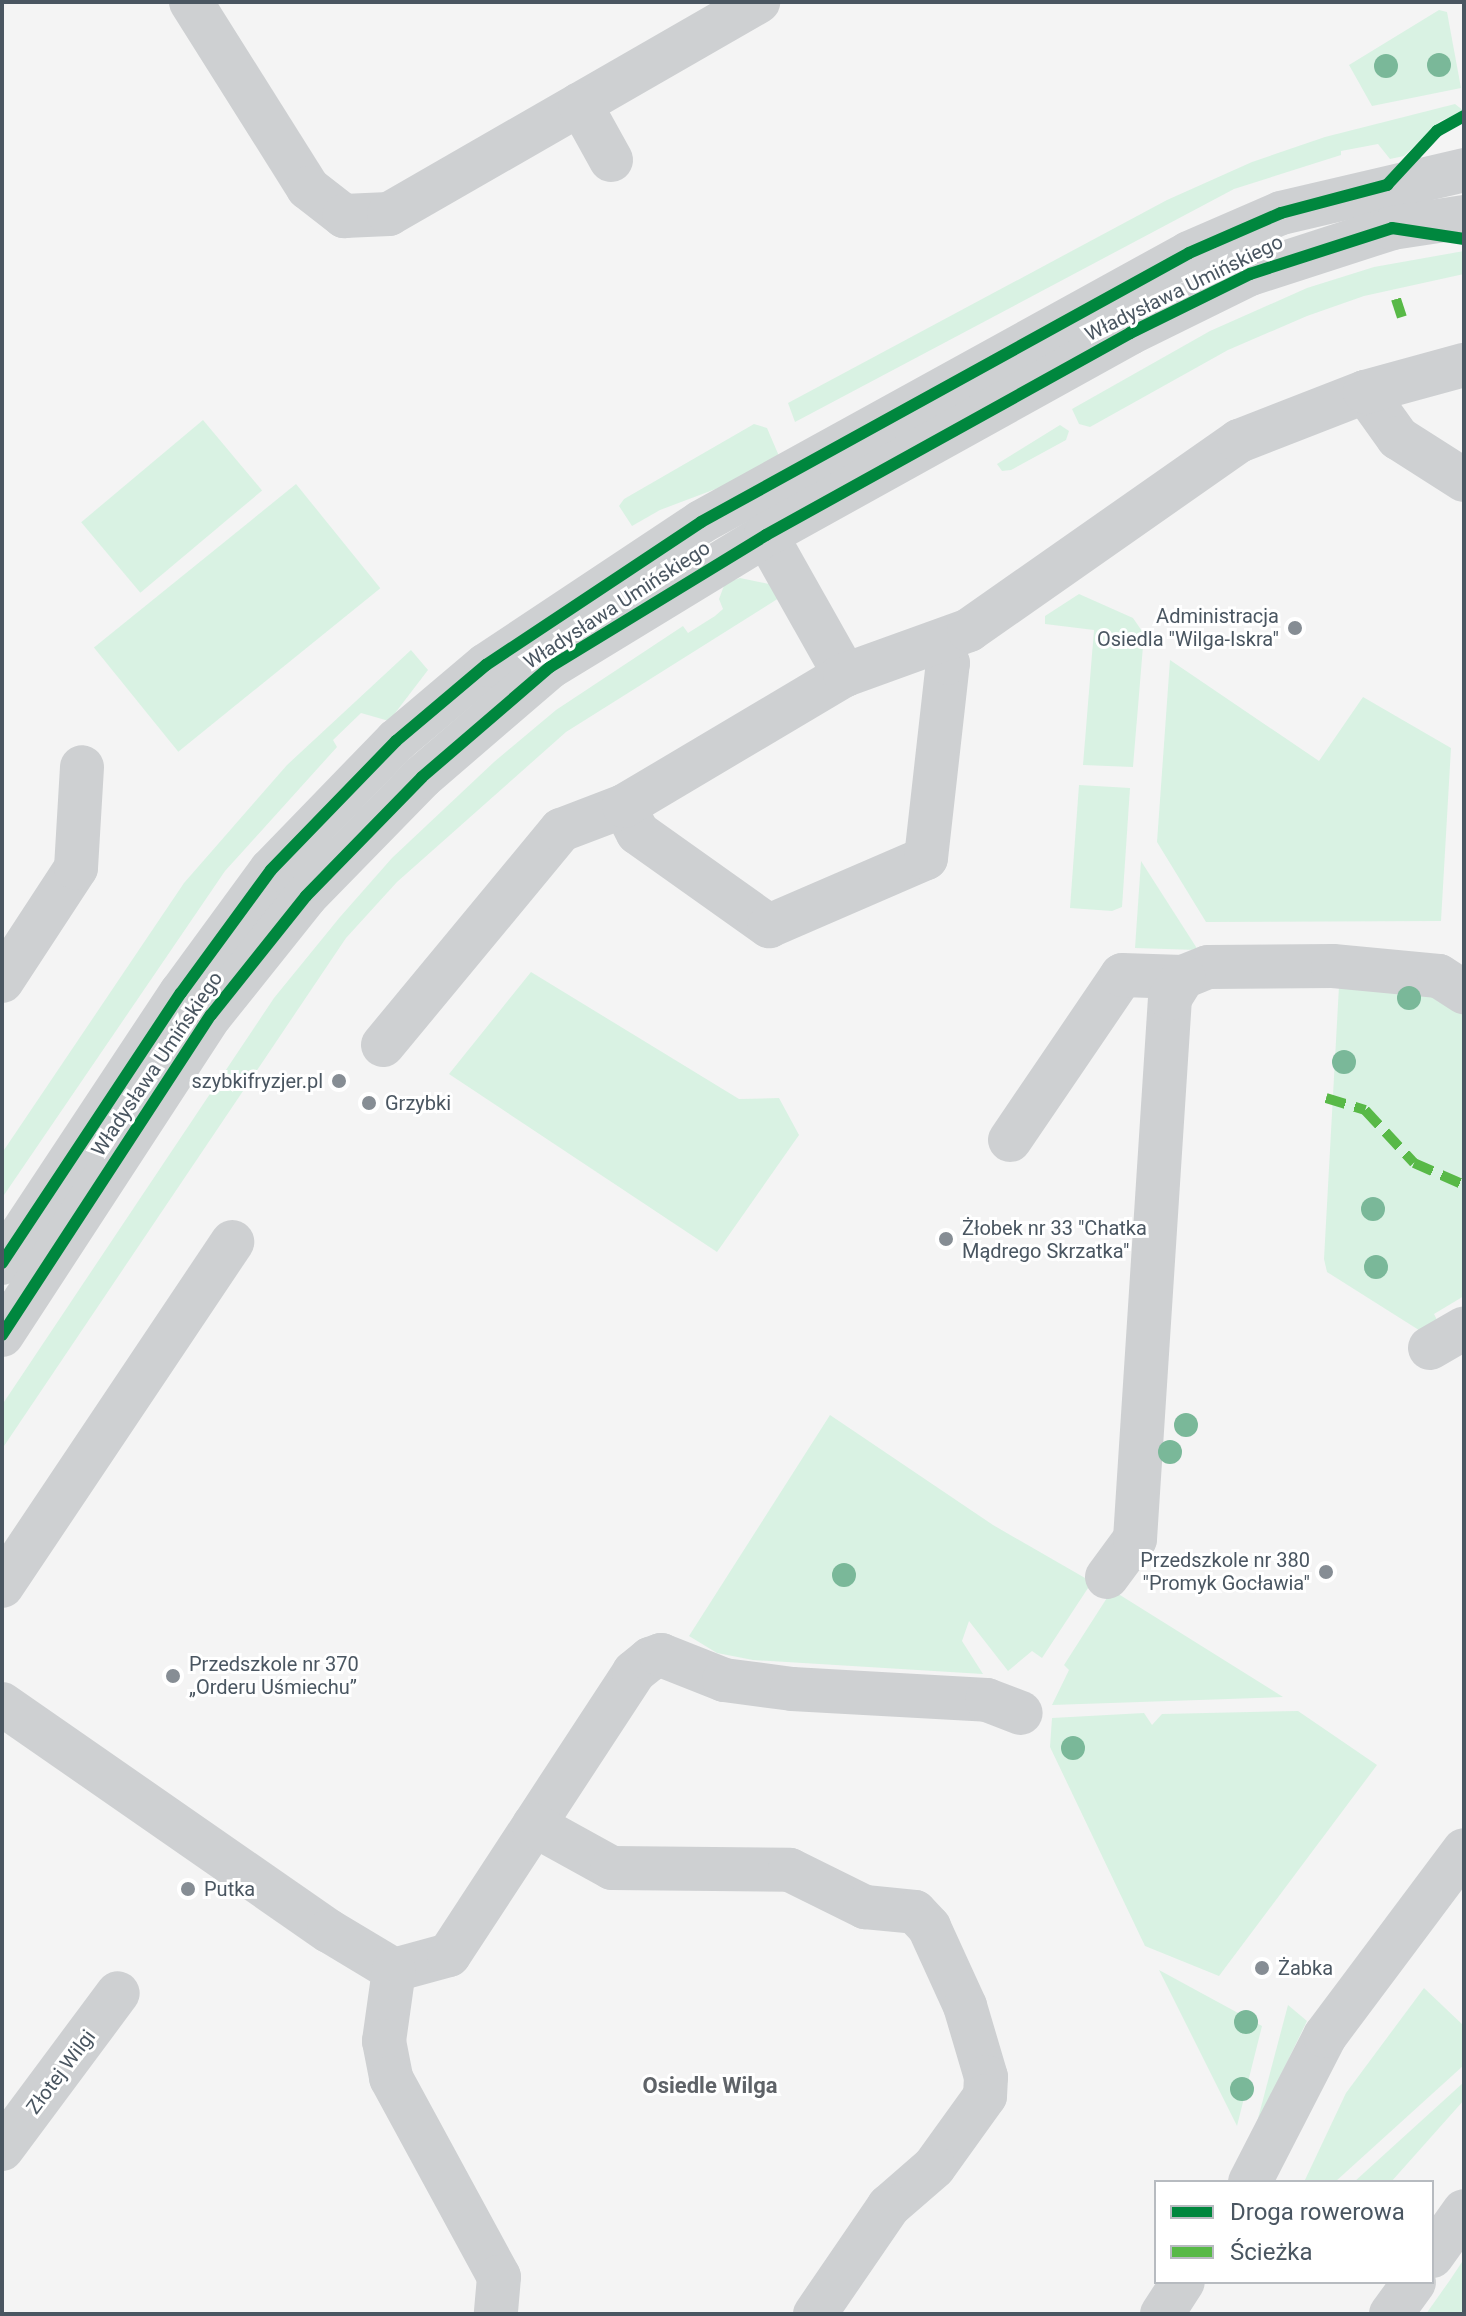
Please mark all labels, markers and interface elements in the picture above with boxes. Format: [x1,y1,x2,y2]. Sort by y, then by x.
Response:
street label: Władysława Umińskiego [1081,230,1287,346]
street label: Władysława Umińskiego [519,536,715,674]
place label: Administracja Osiedla "Wilga-Iskra" [1097,604,1279,651]
marker: Administracja Osiedla "Wilga-Iskra" [1286,619,1304,637]
street label: Władysława Umińskiego [86,967,228,1161]
place label: szybkifryzjer.pl [191,1069,323,1093]
marker: szybkifryzjer.pl [330,1072,348,1090]
place label: Grzybki [385,1091,451,1115]
marker: Grzybki [360,1094,378,1112]
place label: Żłobek nr 33 "Chatka Mądrego Skrzatka" [962,1216,1147,1263]
marker: Żłobek nr 33 "Chatka Mądrego Skrzatka" [937,1230,955,1248]
place label: Przedszkole nr 380 "Promyk Gocławia" [1140,1548,1310,1595]
marker: Przedszkole nr 380 "Promyk Gocławia" [1317,1563,1335,1581]
place label: Przedszkole nr 370 „Orderu Uśmiechu” [189,1652,359,1699]
marker: Przedszkole nr 370 „Orderu Uśmiechu” [164,1667,182,1685]
place label: Putka [204,1877,255,1901]
marker: Putka [179,1880,197,1898]
place label: Żabka [1278,1956,1333,1980]
marker: Żabka [1253,1959,1271,1977]
street label: Złotej Wilgi [22,2025,100,2119]
district label: Osiedle Wilga [643,2073,777,2099]
legend [1154,2180,1434,2284]
text: Droga rowerowa [1230,2198,1405,2226]
text: Ścieżka [1230,2238,1313,2266]

